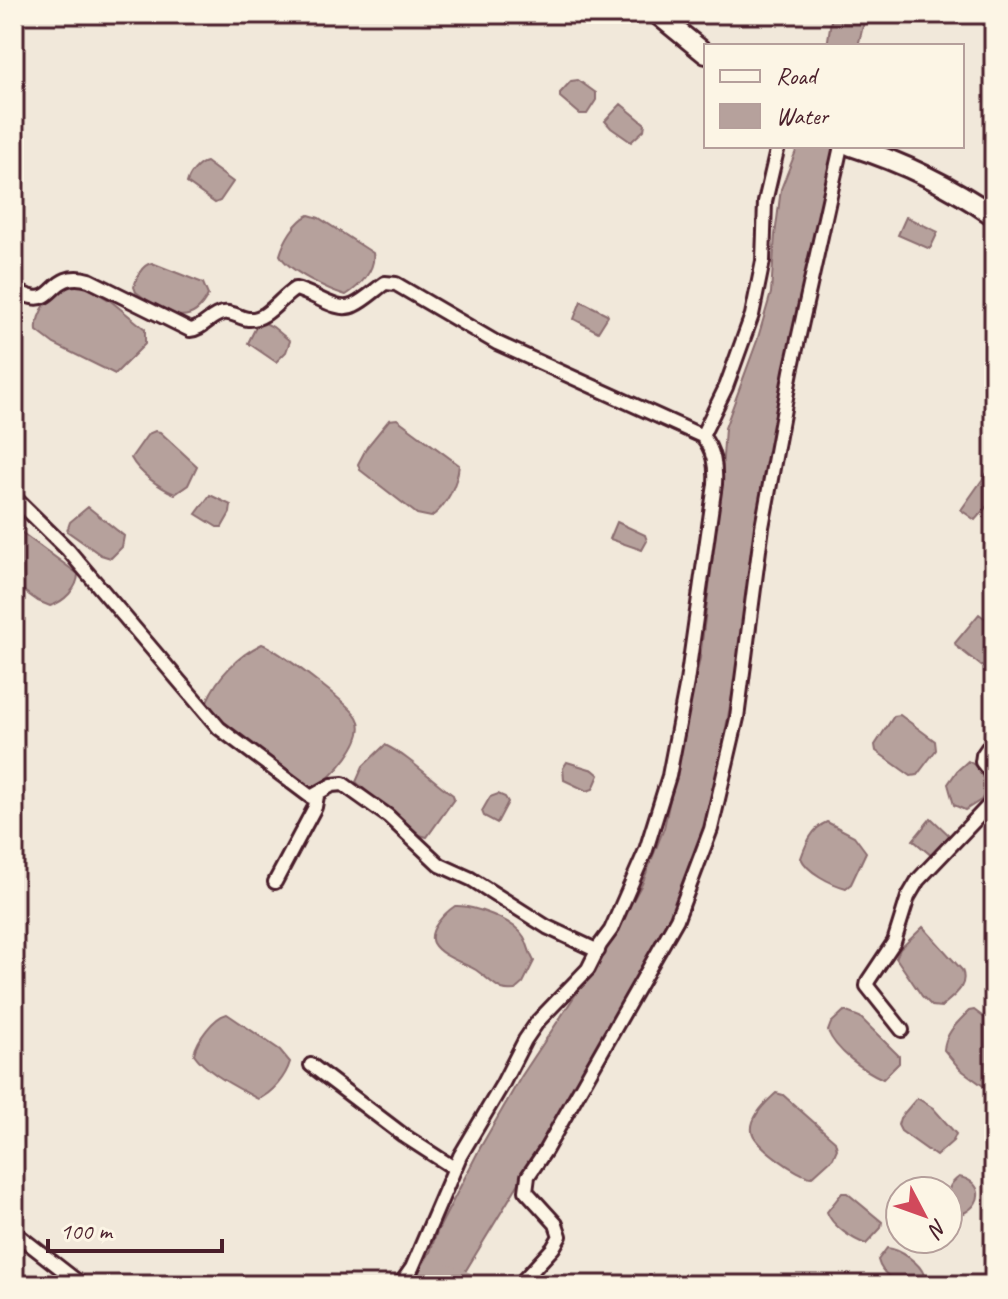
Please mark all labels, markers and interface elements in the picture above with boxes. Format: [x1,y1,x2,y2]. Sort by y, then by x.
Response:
legend [704,44,964,148]
text: Road [776,61,820,91]
text: Water [776,101,831,131]
north arrow [884,1175,964,1255]
scale bar [48,1203,222,1253]
text: N [921,1213,953,1244]
text: 100 m [60,1216,114,1246]

